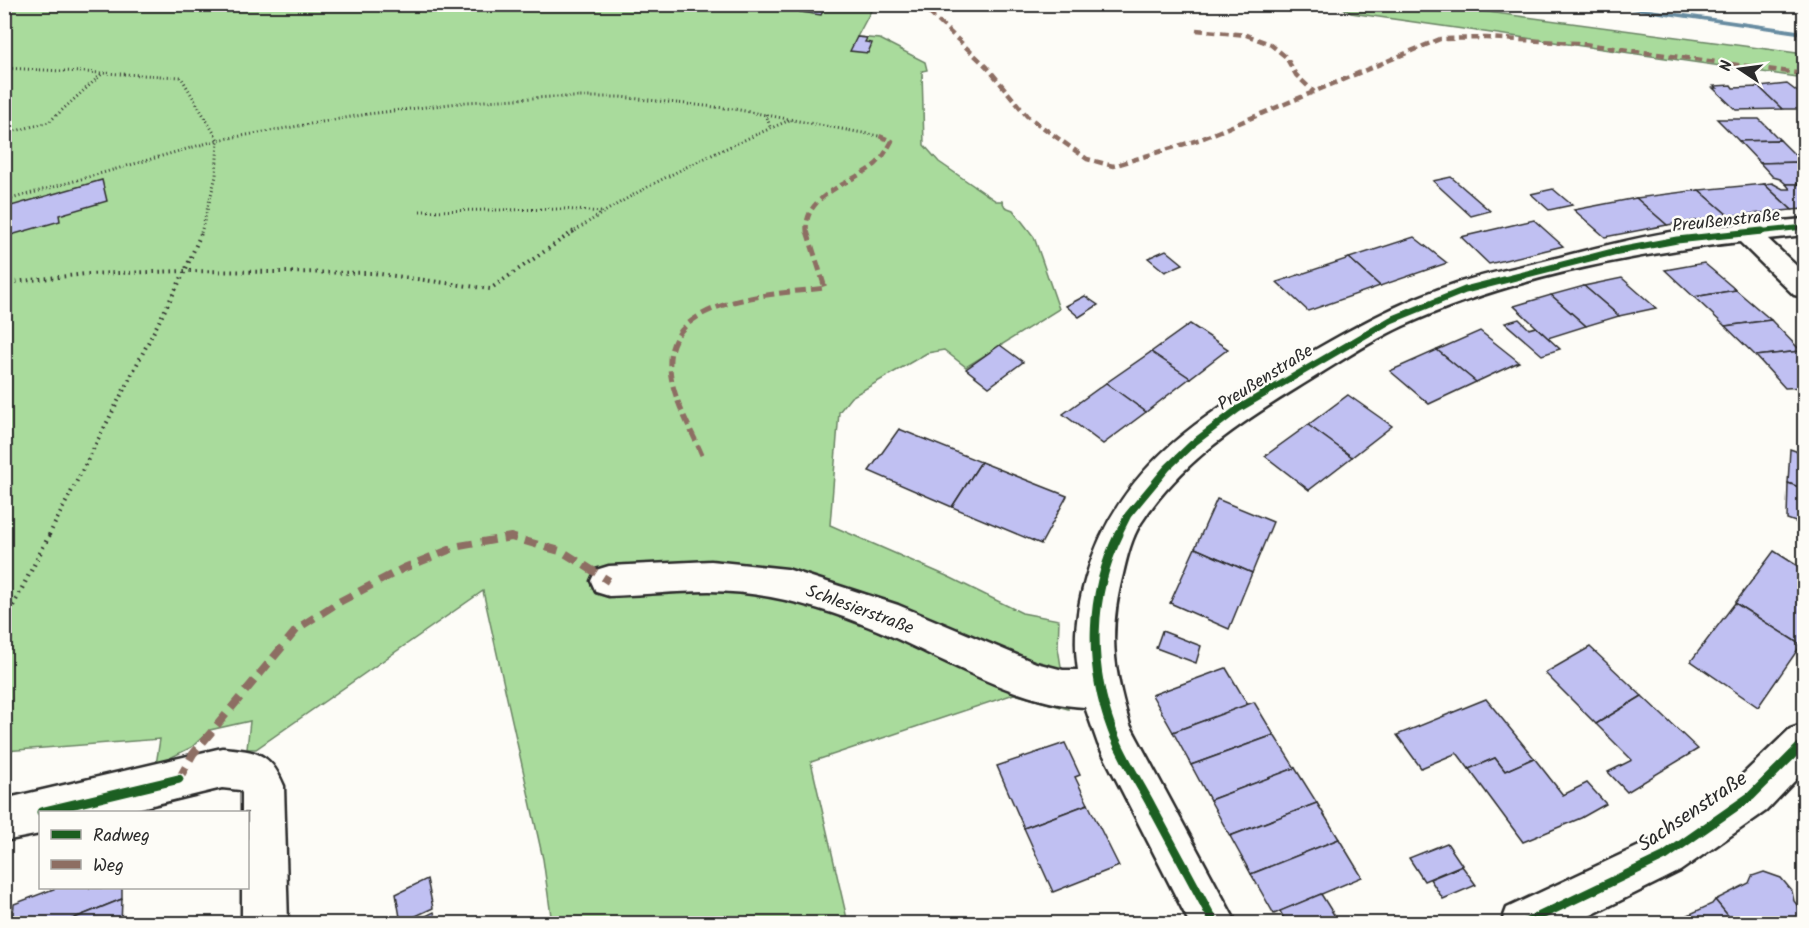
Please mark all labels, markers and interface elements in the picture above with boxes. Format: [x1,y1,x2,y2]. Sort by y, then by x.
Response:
north arrow [1710,39,1770,99]
text: N [1714,58,1740,74]
street label: Preußenstraße [1671,201,1782,242]
street label: Preußenstraße [1212,337,1319,419]
street label: Schlesierstraße [801,577,918,643]
street label: Sachsenstraße [1631,763,1755,861]
legend [39,811,249,889]
text: Radweg [93,822,150,851]
text: Weg [93,852,124,881]

